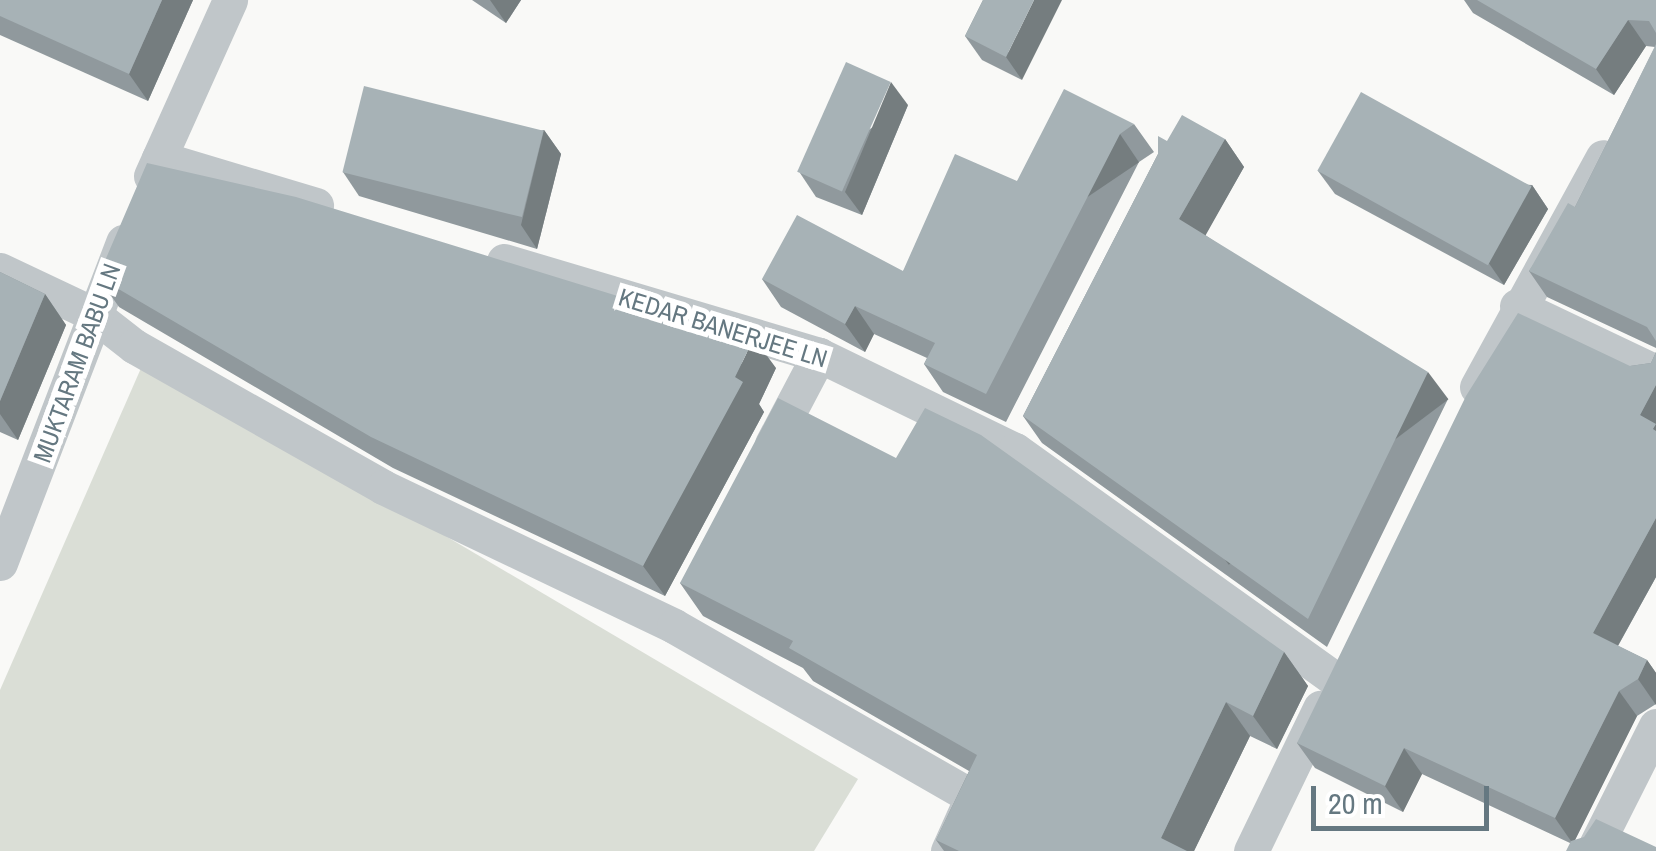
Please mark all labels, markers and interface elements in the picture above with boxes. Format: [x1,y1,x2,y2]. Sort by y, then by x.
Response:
street label: MUKTARAM BABU LN [27,260,127,466]
street label: KEDAR BANERJEE LN [615,282,831,374]
scale bar [1316,766,1494,828]
text: 20 m [1328,783,1383,823]

